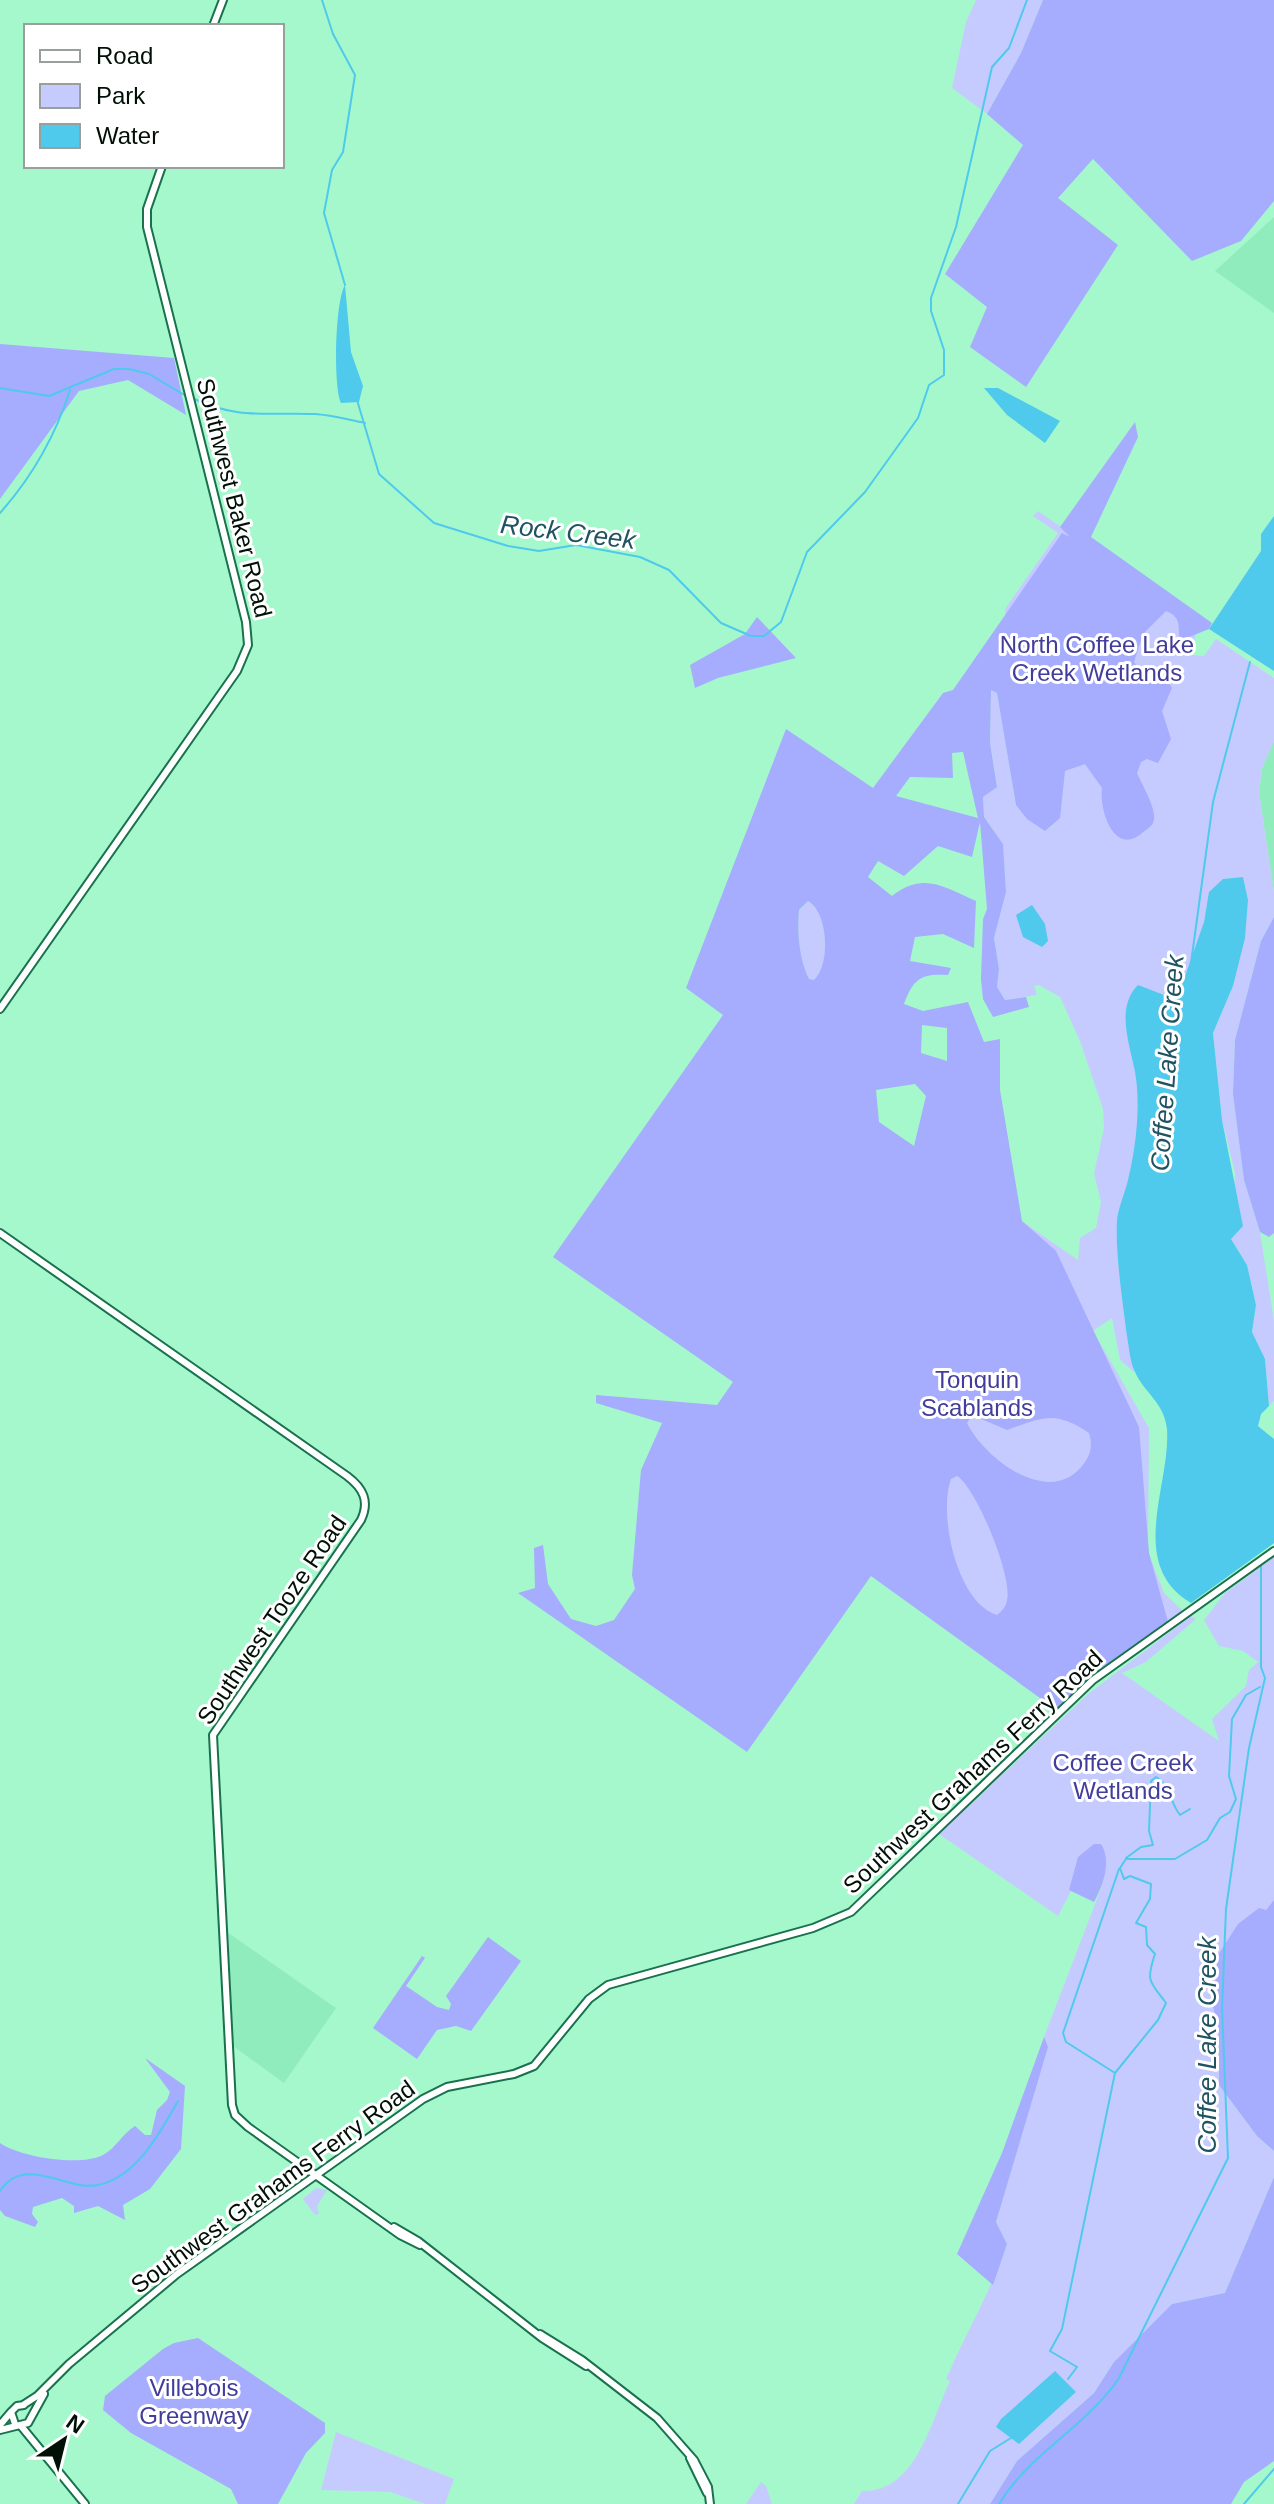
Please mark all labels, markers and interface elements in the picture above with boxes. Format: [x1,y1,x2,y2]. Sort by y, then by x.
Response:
legend [24,24,284,168]
text: Road [96,42,153,69]
text: Park [96,82,146,109]
text: Water [96,122,159,149]
street label: Southwest Baker Road [192,376,277,620]
water label: Rock Creek [499,509,639,555]
park label: North Coffee Lake Creek Wetlands [1000,631,1194,686]
water label: Coffee Lake Creek [1144,952,1190,1172]
park label: Tonquin Scablands [921,1366,1033,1421]
street label: Southwest Tooze Road [192,1510,352,1729]
street label: Southwest Grahams Ferry Road [838,1644,1108,1899]
park label: Coffee Creek Wetlands [1053,1749,1194,1804]
water label: Coffee Lake Creek [1192,1935,1222,2153]
street label: Southwest Grahams Ferry Road [126,2075,420,2299]
park label: Villebois Greenway [139,2374,249,2429]
north arrow [24,2400,104,2480]
text: N [62,2409,89,2439]

